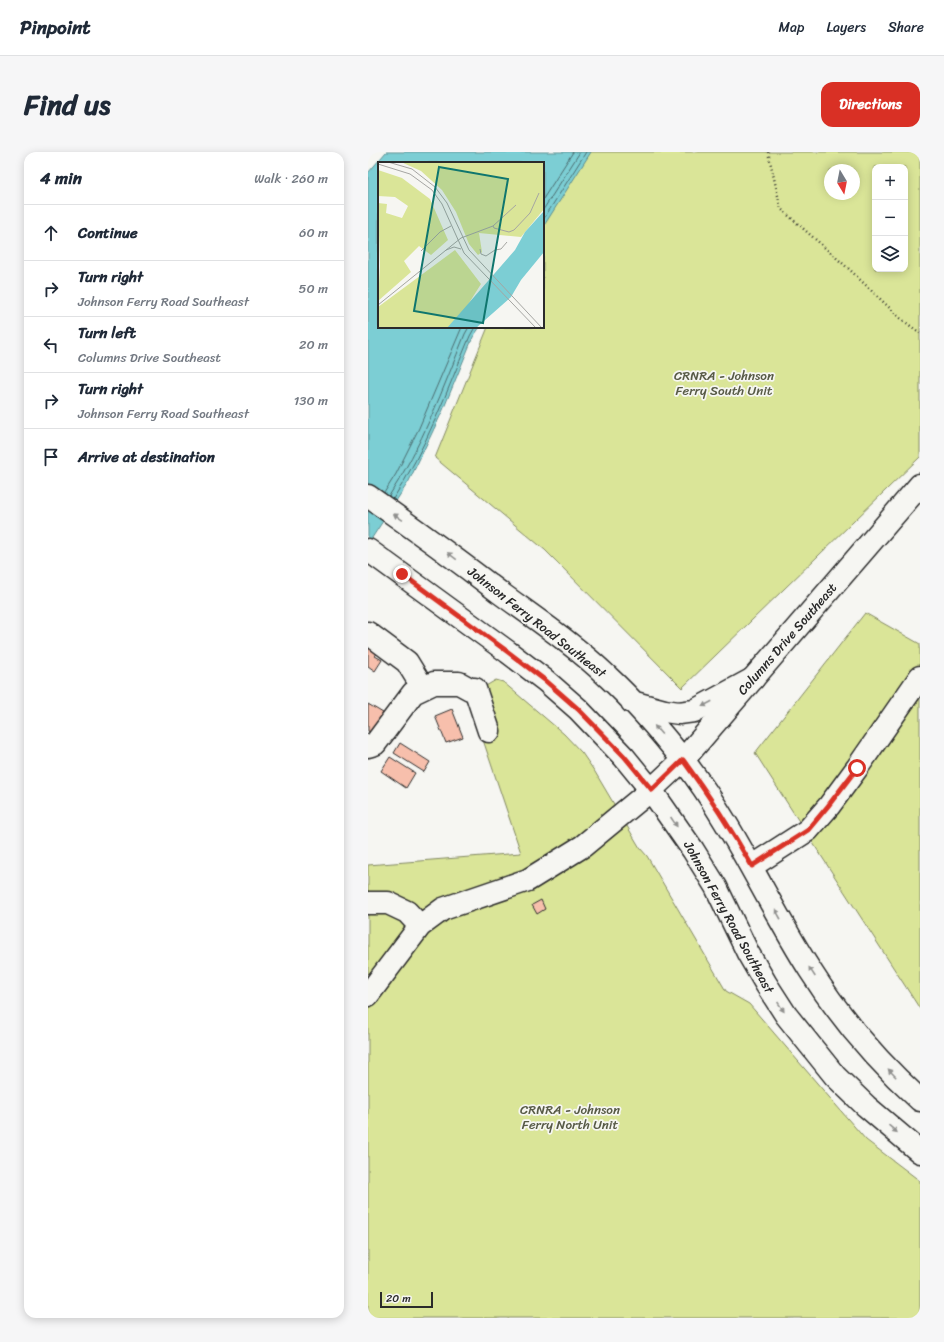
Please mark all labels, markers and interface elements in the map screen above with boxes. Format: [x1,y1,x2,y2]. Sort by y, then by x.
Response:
text: Pinpoint [20,11,91,44]
text: Map [779,15,804,40]
text: Layers [826,15,866,40]
text: Share [888,15,924,40]
text: Find us [24,80,111,129]
button: Directions [821,82,920,127]
inset map [378,162,544,328]
text: 4 min [40,163,82,193]
north arrow [824,164,860,200]
map controls [872,164,908,272]
button: + [872,164,908,200]
text: Walk · 260 m [254,167,328,190]
button: − [872,200,908,236]
text: Continue [78,220,138,246]
text: 60 m [299,221,328,244]
icon: ahead [40,222,62,244]
button: layers [872,236,908,272]
text: Turn right [78,264,143,290]
text: 50 m [298,277,328,300]
icon: right [40,278,62,300]
text: Johnson Ferry Road Southeast [78,290,249,313]
text: Turn left [78,320,136,346]
text: 20 m [299,333,328,356]
icon: left [40,334,62,356]
text: Columns Drive Southeast [78,346,221,369]
park label: CRNRA - Johnson Ferry South Unit [674,364,774,402]
text: Turn right [78,376,143,402]
text: 130 m [294,389,328,412]
icon: right [40,390,62,412]
text: Johnson Ferry Road Southeast [78,402,249,425]
text: Arrive at destination [78,444,215,470]
icon: arrive [40,446,62,468]
one-way arrow [393,513,403,521]
one-way arrow [446,552,457,561]
street label: Johnson Ferry Road Southeast [462,560,612,684]
route end [393,565,411,583]
street label: Columns Drive Southeast [731,577,843,700]
one-way arrow [701,701,712,708]
one-way arrow [653,725,662,735]
route start [848,759,866,777]
one-way arrow [671,816,678,828]
street label: Johnson Ferry Road Southeast [677,836,781,998]
one-way arrow [775,908,782,920]
one-way arrow [808,966,815,978]
one-way arrow [777,1002,785,1013]
one-way arrow [887,1068,897,1078]
park label: CRNRA - Johnson Ferry North Unit [520,1098,620,1136]
one-way arrow [887,1125,898,1134]
text: 20 m [386,1289,411,1308]
scale bar [380,1290,433,1309]

